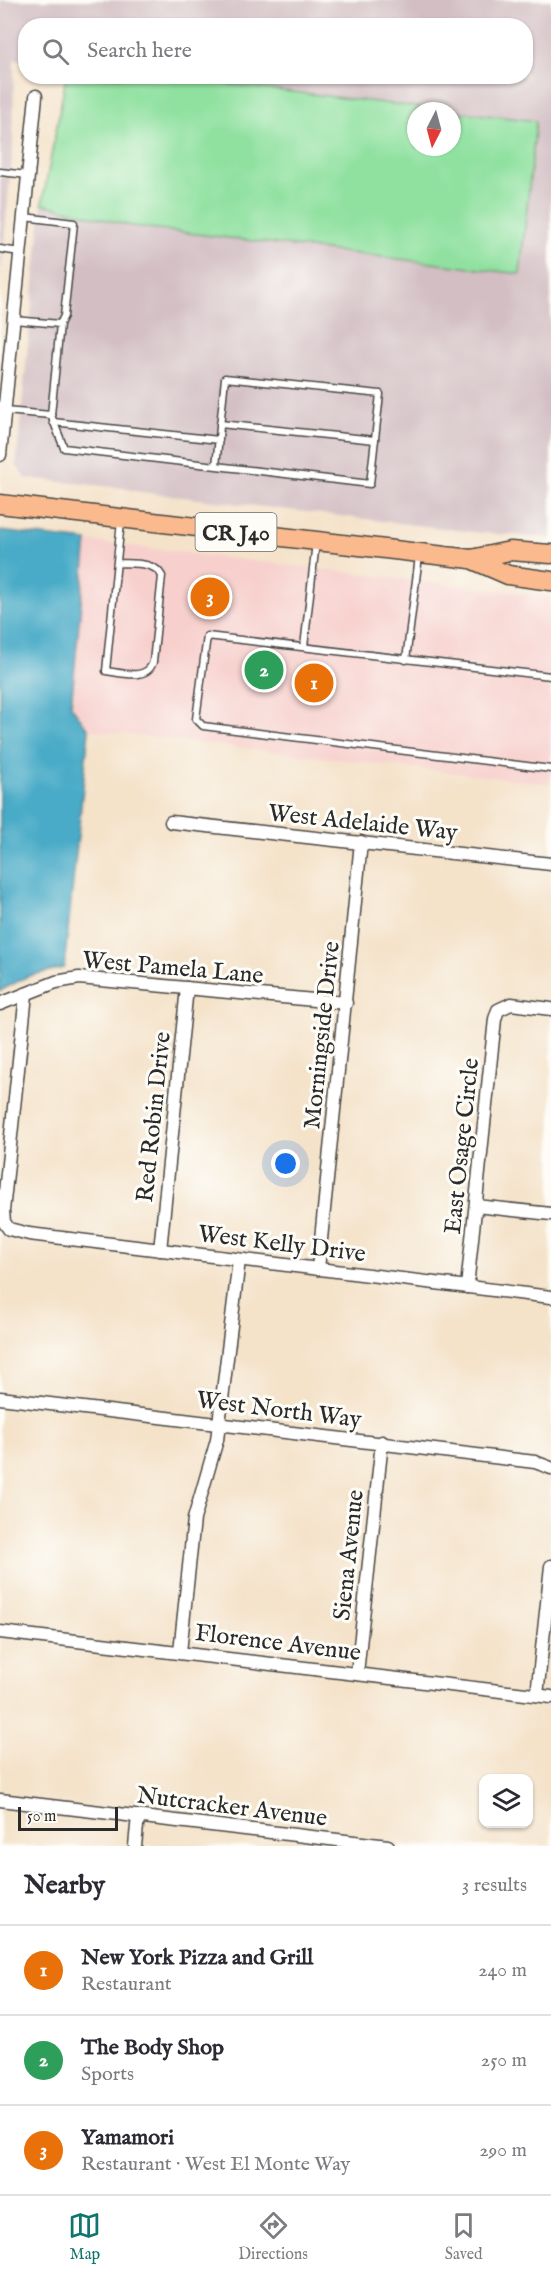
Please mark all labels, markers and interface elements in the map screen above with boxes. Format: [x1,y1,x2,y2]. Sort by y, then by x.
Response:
search box [18,18,533,84]
icon: search [39,35,72,68]
text: Search here [87,37,192,65]
north arrow [407,102,461,156]
road number: CR J40 [196,513,276,551]
pin: 3 [190,574,230,620]
pin: 2 [244,648,284,692]
pin: 1 [294,660,334,706]
street label: West Adelaide Way [267,798,459,849]
street label: Morningside Drive [297,940,348,1131]
street label: West Pamela Lane [81,945,265,992]
street label: Red Robin Drive [130,1030,179,1204]
street label: East Osage Circle [438,1057,487,1236]
your location [271,1149,300,1178]
street label: West Kelly Drive [196,1219,367,1270]
street label: West North Way [195,1385,363,1436]
street label: Siena Avenue [327,1488,372,1622]
street label: Florence Avenue [193,1618,363,1669]
map controls [479,1774,533,1828]
button: layers [479,1774,533,1828]
street label: Nutcracker Avenue [135,1780,329,1835]
scale bar [18,1804,118,1832]
text: 50 m [27,1807,56,1827]
text: Nearby [24,1869,105,1902]
text: 3 results [462,1873,527,1898]
text: New York Pizza and Grill [81,1944,313,1972]
text: 1 [40,1958,47,1983]
text: 240 m [478,1958,527,1983]
text: Restaurant [81,1972,172,1997]
text: The Body Shop [81,2034,224,2062]
text: 2 [39,2048,48,2073]
text: 250 m [481,2048,527,2073]
text: Sports [81,2062,134,2087]
text: Yamamori [81,2124,174,2152]
text: 3 [40,2138,47,2163]
text: 290 m [479,2138,527,2163]
text: Restaurant · West El Monte Way [81,2152,350,2177]
tab: Map [68,2209,101,2265]
tab: Directions [238,2209,308,2265]
tab: Saved [445,2209,483,2265]

